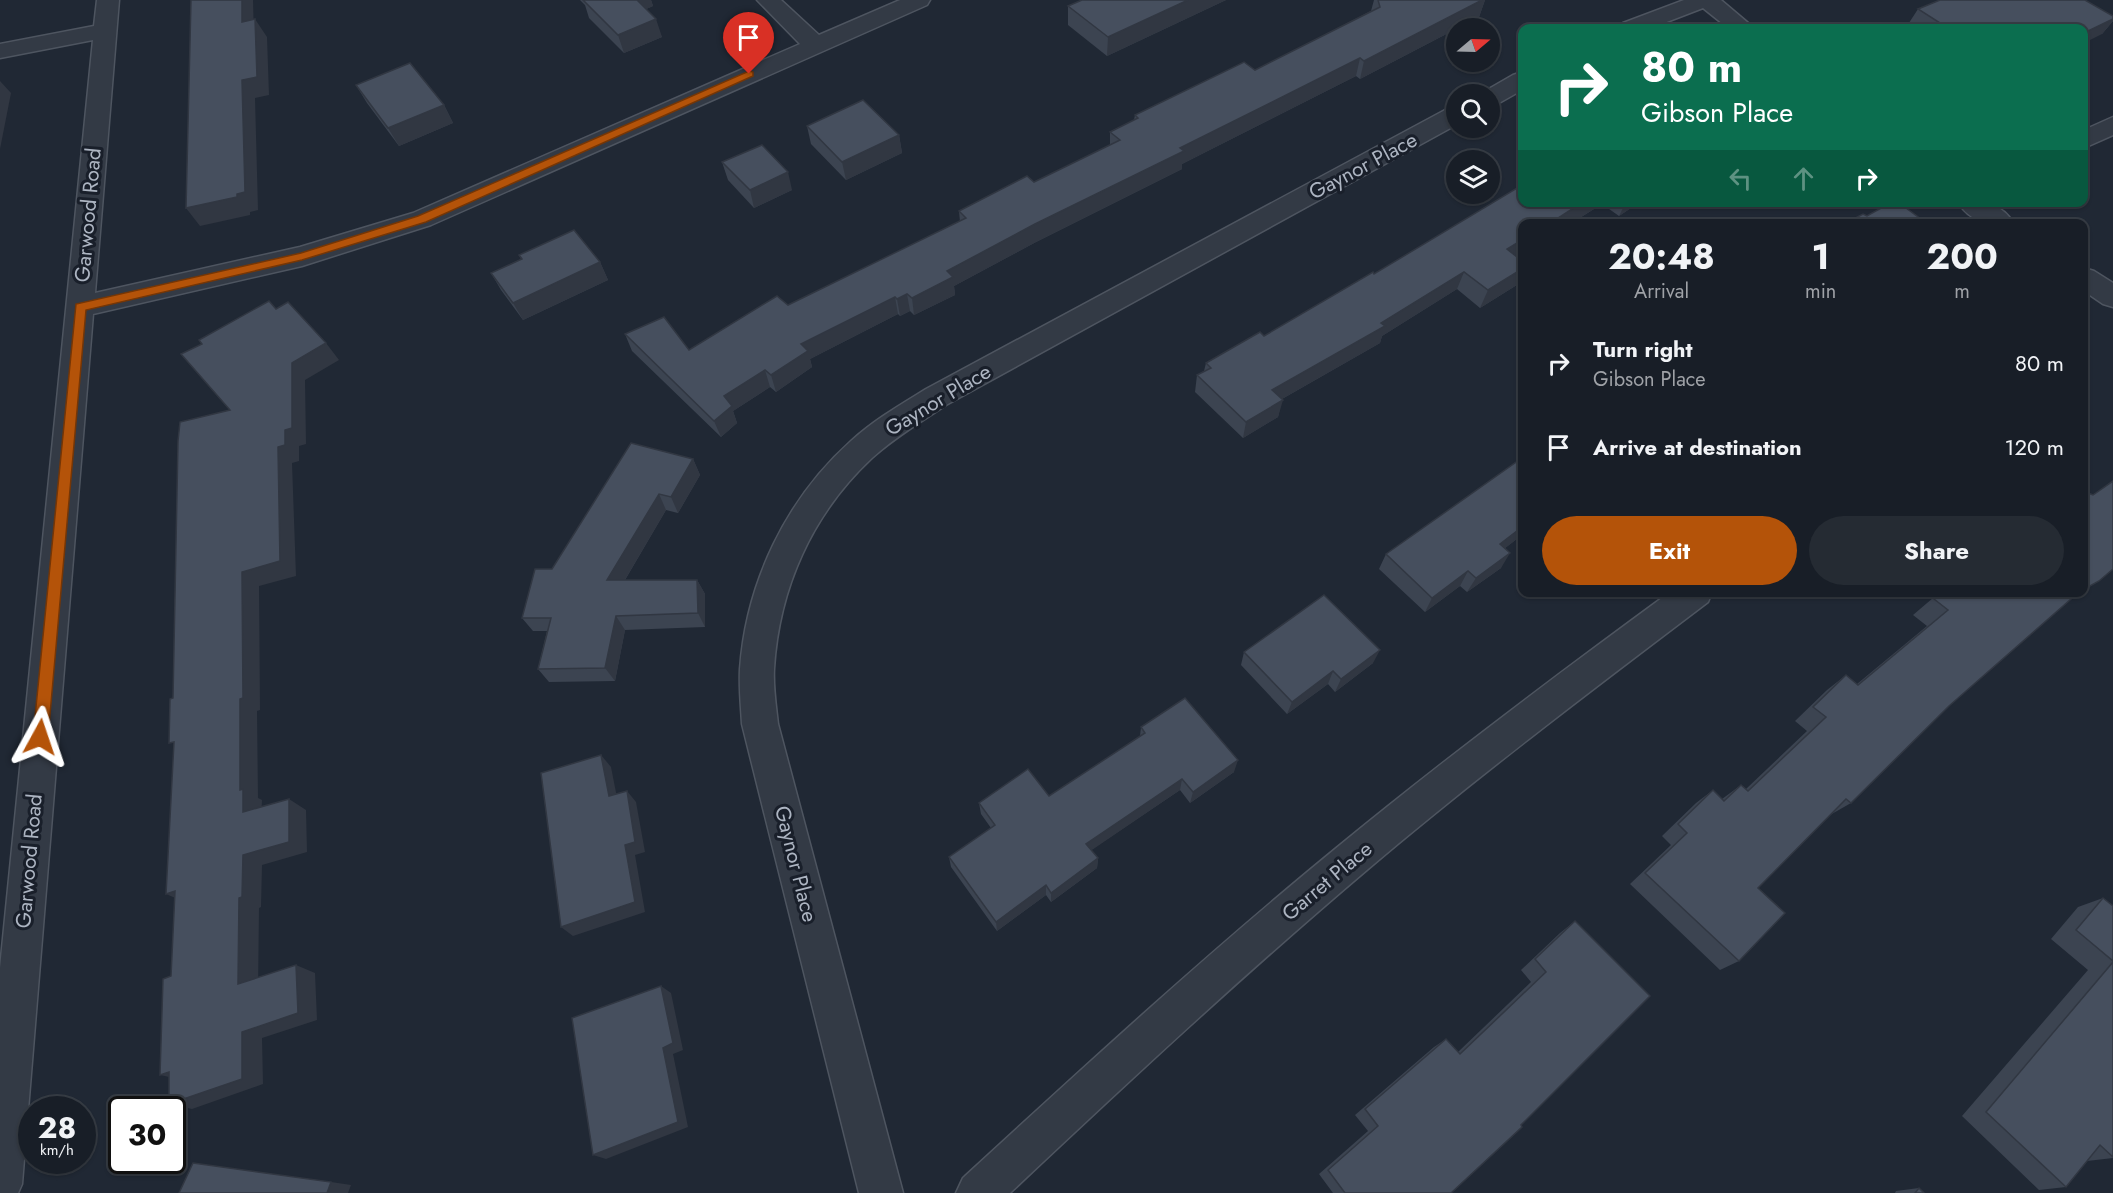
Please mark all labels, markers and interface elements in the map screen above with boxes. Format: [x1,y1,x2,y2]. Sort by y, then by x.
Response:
pin [723,12,774,74]
north arrow [1446,18,1500,72]
map controls [1446,18,1500,204]
icon: arrive [732,21,765,54]
text: 80 m [1641,37,1742,98]
icon: right [1542,48,1620,126]
button: search [1446,84,1500,138]
text: Gibson Place [1641,93,1793,132]
street label: Gaynor Place [1304,125,1423,207]
street label: Garwood Road [67,147,109,283]
button: layers [1446,150,1500,204]
icon: left [1724,162,1757,195]
icon: ahead [1787,162,1820,195]
icon: right [1850,162,1883,195]
text: 20:48 [1608,230,1715,282]
text: 1 [1812,230,1830,282]
text: 200 [1927,230,1998,282]
text: Arrival [1634,277,1689,306]
text: min [1805,277,1836,306]
text: m [1954,277,1970,306]
text: Turn right [1593,333,1693,365]
icon: right [1542,347,1575,380]
text: 80 m [2015,347,2064,379]
street label: Gaynor Place [879,356,997,443]
text: Gibson Place [1593,365,1706,394]
icon: arrive [1542,431,1575,464]
text: Arrive at destination [1593,431,1802,463]
text: 120 m [2005,431,2064,463]
button: Exit [1542,516,1797,585]
button: Share [1809,516,2064,585]
position arrow [8,705,72,769]
street label: Garwood Road [8,793,50,929]
street label: Gaynor Place [767,803,825,925]
street label: Garret Place [1275,834,1379,928]
speed limit sign: 30 [108,1096,186,1174]
text: 28 [38,1106,76,1149]
text: km/h [40,1139,74,1161]

